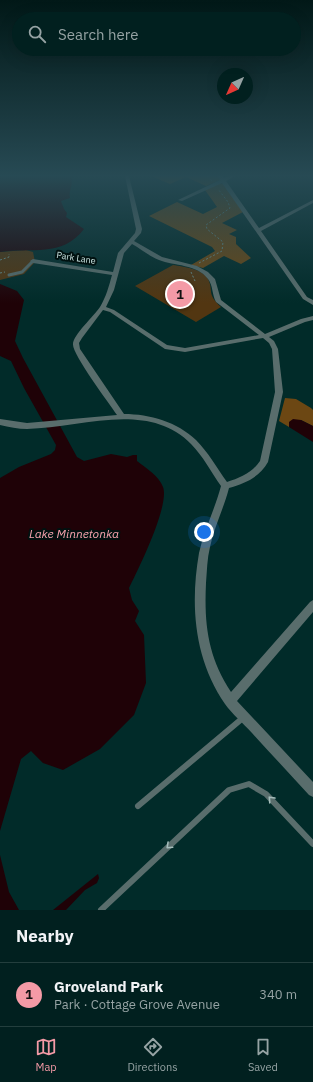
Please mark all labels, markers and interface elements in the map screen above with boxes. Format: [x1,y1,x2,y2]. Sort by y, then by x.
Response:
search box [12,12,301,56]
icon: search [26,23,48,45]
text: Search here [58,25,138,44]
north arrow [217,68,253,104]
street label: Park Lane [56,249,97,266]
pin: 1 [167,279,193,309]
your location [194,522,214,542]
water label: Lake Minnetonka [29,526,119,541]
one-way arrow [268,796,276,804]
one-way arrow [166,841,174,849]
text: Nearby [16,925,74,947]
text: Groveland Park [54,977,163,996]
text: 1 [25,986,33,1003]
text: 340 m [259,986,297,1003]
text: Park · Cottage Grove Avenue [54,996,220,1013]
tab: Map [35,1036,57,1074]
tab: Directions [127,1036,178,1074]
tab: Saved [248,1036,278,1074]

